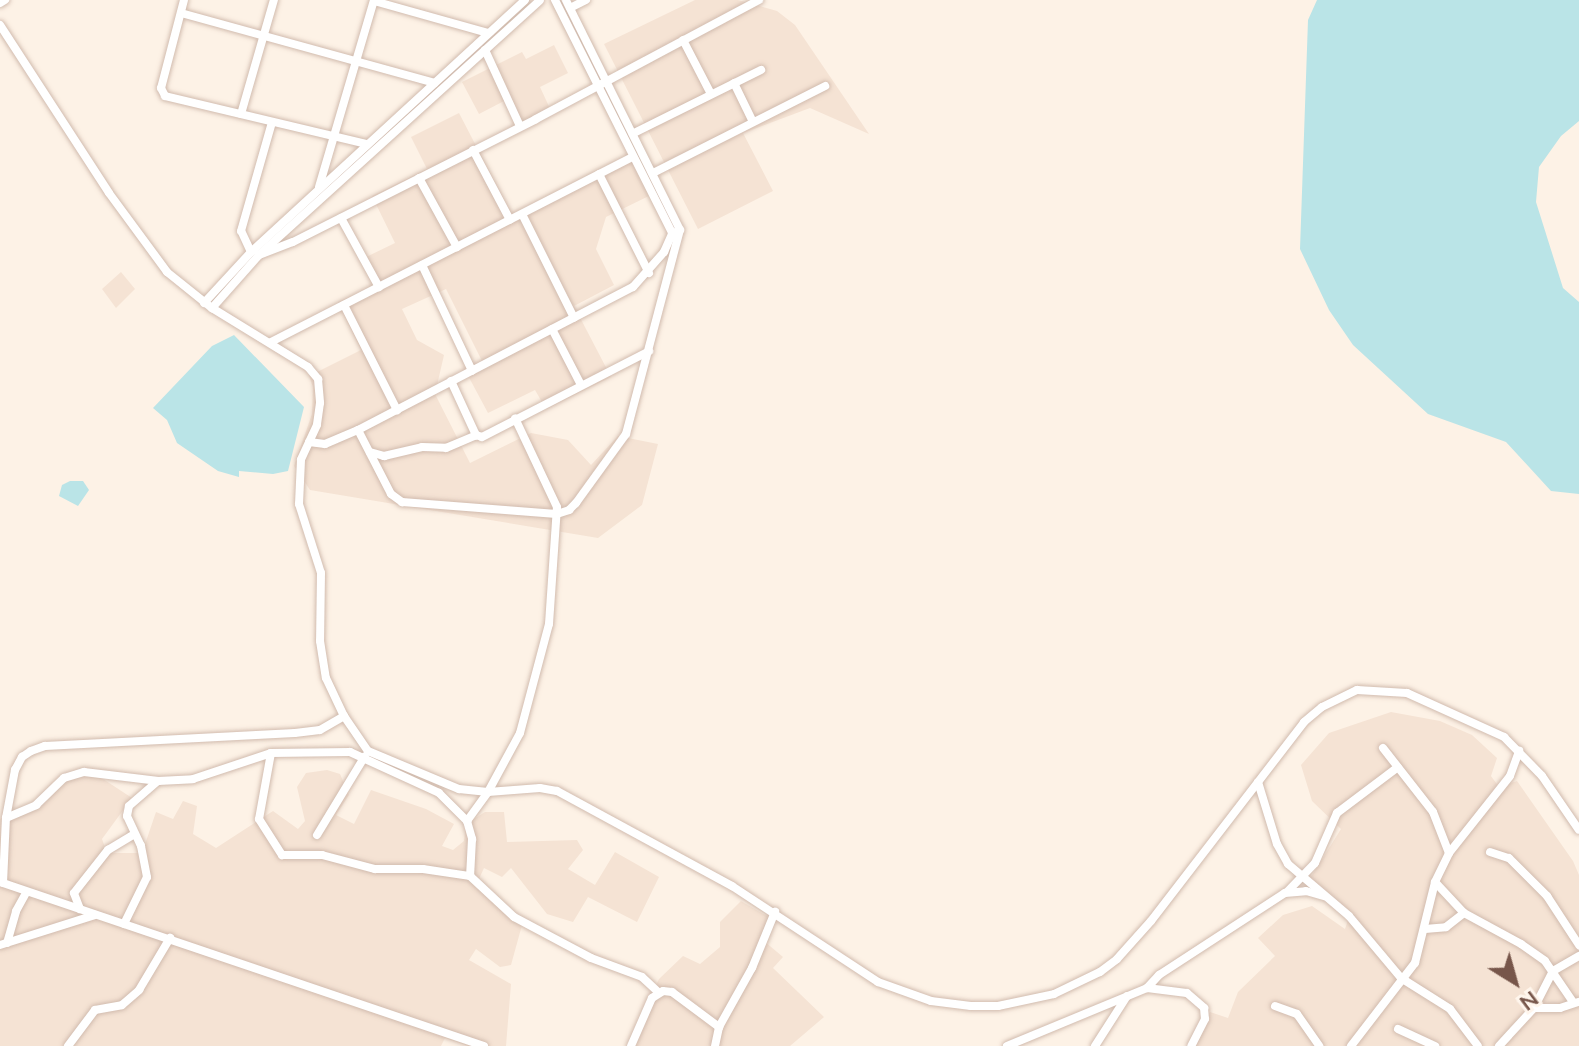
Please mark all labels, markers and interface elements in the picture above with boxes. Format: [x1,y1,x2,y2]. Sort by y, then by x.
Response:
north arrow [1475,942,1555,1022]
text: N [1514,985,1545,1017]

